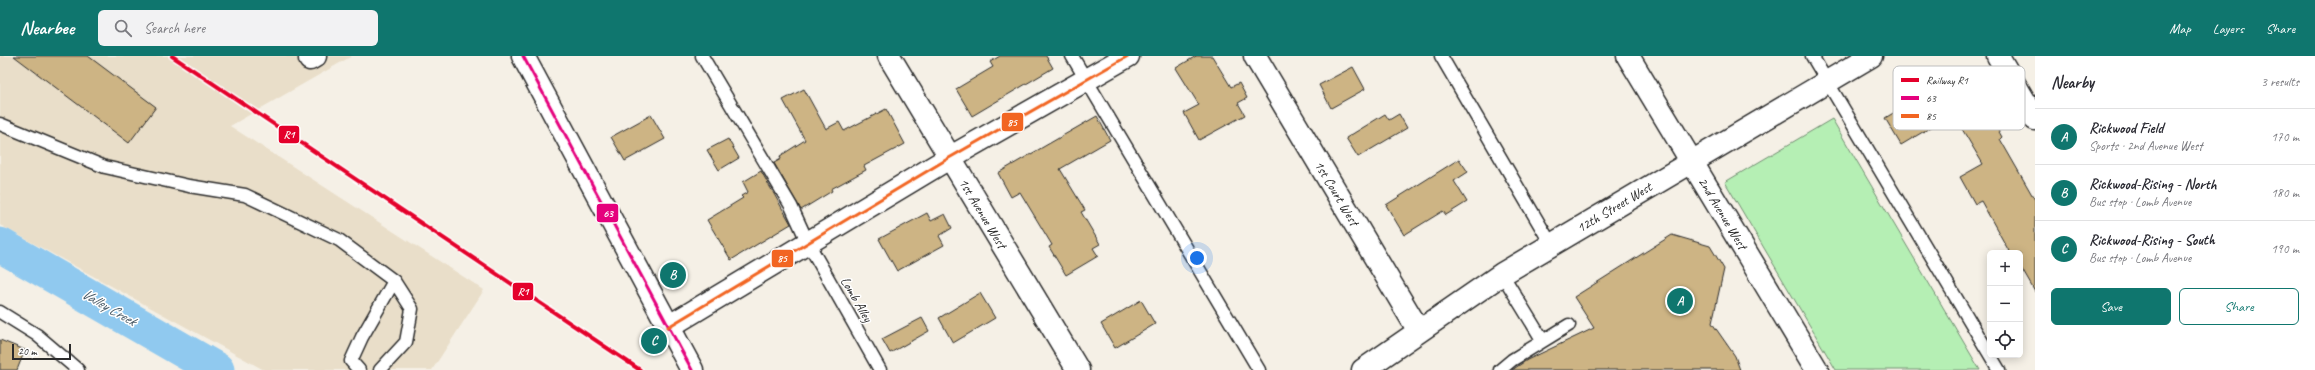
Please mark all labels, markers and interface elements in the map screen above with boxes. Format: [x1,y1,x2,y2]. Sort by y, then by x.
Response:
search box [98,10,378,46]
text: Nearbee [20,16,74,40]
icon: search [112,17,134,39]
text: Search here [144,19,205,38]
text: Map [2169,20,2191,37]
text: Layers [2213,20,2244,37]
text: Share [2266,20,2295,37]
legend [1893,66,2025,130]
text: Nearby [2051,72,2094,93]
text: Railway R1 [1926,73,1969,87]
text: 3 results [2261,74,2299,90]
text: 63 [1926,91,1937,105]
text: 85 [1926,109,1937,123]
line badge: 85 [1001,112,1024,132]
text: 85 [1007,115,1018,129]
text: Rickwood Field [2089,119,2163,138]
line badge: R1 [278,125,300,144]
text: R1 [284,127,296,141]
text: A [2061,129,2067,145]
text: 170 m [2271,129,2299,145]
text: Sports · 2nd Avenue West [2089,138,2202,154]
street label: 1st Court West [1311,158,1364,231]
street label: 2nd Avenue West [1694,174,1752,254]
street label: 1st Avenue West [955,175,1011,253]
text: Rickwood-Rising - North [2089,175,2217,194]
street label: 12th Street West [1574,178,1656,237]
text: B [2061,185,2067,201]
text: 180 m [2271,185,2299,201]
text: Bus stop · Lomb Avenue [2089,194,2191,210]
line badge: 63 [596,203,619,223]
text: 63 [603,206,614,220]
text: Rickwood-Rising - South [2089,231,2215,250]
text: C [2061,241,2067,257]
text: 190 m [2271,241,2299,257]
your location [1187,248,1207,268]
line badge: 85 [771,249,794,268]
map controls [1987,250,2023,358]
button: + [1987,250,2023,286]
text: Bus stop · Lomb Avenue [2089,250,2191,266]
text: 85 [777,251,788,265]
pin: B [660,260,686,290]
street label: Lomb Alley [837,274,877,326]
line badge: R1 [512,282,534,301]
water label: Valley Creek [78,284,141,332]
text: R1 [518,284,530,298]
pin: A [1667,286,1693,316]
button: − [1987,286,2023,322]
button: Save [2051,288,2171,325]
button: Share [2179,288,2299,325]
button: locate [1987,322,2023,358]
pin: C [641,326,667,356]
scale bar [12,342,71,361]
text: 20 m [18,344,37,358]

